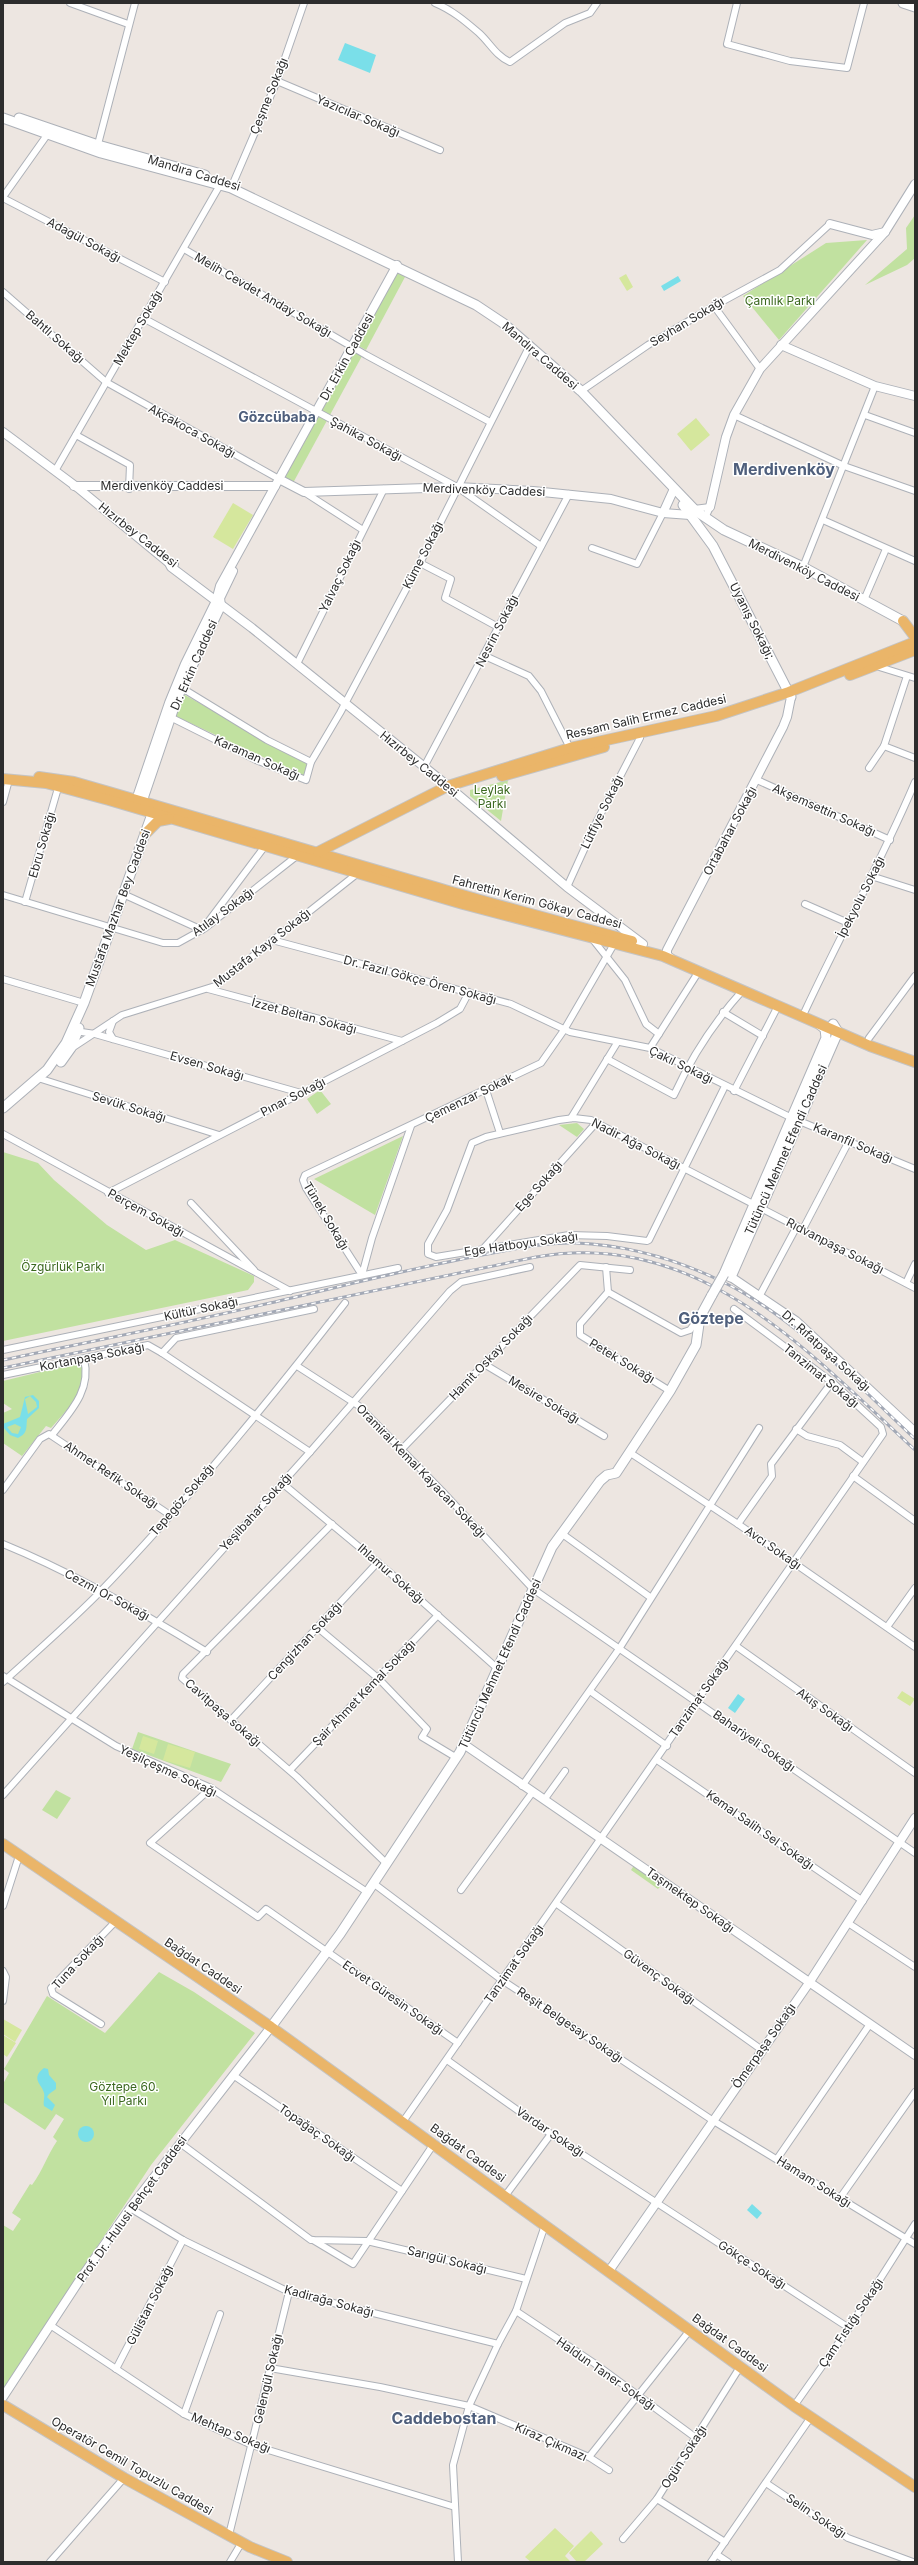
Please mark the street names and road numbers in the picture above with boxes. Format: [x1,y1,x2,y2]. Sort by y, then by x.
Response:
street label: Çeşme Sokağı [246,55,291,136]
street label: Yazıcılar Sokağı [314,91,402,140]
street label: Mandıra Caddesi [146,151,242,194]
street label: Adagül Sokağı [45,214,124,265]
street label: Melih Cevdet Anday Sokağı [192,249,334,340]
street label: Mektep Sokağı [110,287,165,368]
street label: Seyhan Sokağı [647,293,727,350]
street label: Bahtlı Sokağı [23,307,88,366]
street label: Dr. Erkin Caddesi [316,310,377,403]
street label: Mandıra Caddesi [499,318,582,393]
street label: Akçakoca Sokağı [146,400,238,461]
street label: Şahika Sokağı [328,413,405,464]
street label: Merdivenköy Caddesi [101,478,224,493]
street label: Merdivenköy Caddesi [422,480,546,499]
street label: Hızırbey Caddesi [96,499,181,570]
street label: Küme Sokağı [399,518,446,591]
street label: Merdivenköy Caddesi [746,535,862,604]
street label: Yalvaç Sokağı [315,537,364,615]
street label: Uyanış Sokağı; [727,580,778,662]
street label: Nesrin Sokağı [472,592,521,669]
street label: Dr. Erkin Caddesi [167,617,220,712]
street label: Ressam Salih Ermez Caddesi [564,691,728,742]
street label: Hızırbey Caddesi [377,727,462,800]
street label: Karaman Sokağı [212,732,302,783]
street label: Lütfiye Sokağı [577,772,626,851]
street label: Akşemsettin Sokağı [770,780,878,839]
street label: Ortabahar Sokağı [700,784,759,878]
street label: Ebru Sokağı [25,810,58,880]
street label: Mustafa Mazhar Bey Caddesi [82,827,153,989]
street label: İpekyolu Sokağı [834,853,888,940]
street label: Fahrettin Kerim Gökay Caddesi [451,872,624,931]
street label: Atılay Sokağı [189,884,257,939]
street label: Mustafa Kaya Sokağı [210,905,313,990]
street label: Dr. Fazıl Gökçe Ören Sokağı [342,952,498,1007]
street label: İzzet Beltan Sokağı [250,994,358,1037]
street label: Çakıl Sokağı [647,1043,716,1087]
street label: Evsen Sokağı [168,1048,246,1083]
street label: Tütüncü Mehmet Efendi Caddesi [741,1062,830,1237]
street label: Çemenzar Sokak [422,1069,516,1125]
street label: Pınar Sokağı [258,1074,328,1119]
street label: Sevük Sokağı [90,1088,168,1125]
street label: Nadir Ağa Sokağı [589,1115,683,1173]
street label: Karanfil Sokağı [811,1119,895,1166]
street label: Ege Sokağı [512,1157,565,1214]
street label: Tünek Sokağı [300,1179,353,1253]
street label: Perçem Sokağı [105,1185,187,1240]
street label: Rıdvanpaşa Sokağı [784,1214,887,1277]
street label: Ege Hatboyu Sokağı [463,1228,579,1259]
street label: Kültür Sokağı [163,1293,239,1324]
street label: Dr. Rıfatpaşa Sokağı [779,1307,874,1394]
street label: Hamit Oskay Sokağı [446,1311,536,1403]
street label: Petek Sokağı [587,1335,658,1386]
street label: Kortanpaşa Sokağı [38,1339,146,1374]
street label: Tanzimat Sokağı [780,1340,862,1411]
street label: Mesire Sokağı [506,1372,583,1427]
street label: Oramiral Kemal Kayacan Sokağı [353,1401,489,1541]
street label: Ahmet Refik Sokağı [61,1437,161,1512]
street label: Tepegöz Sokağı [146,1460,217,1539]
street label: Yeşilbahar Sokağı [216,1469,295,1554]
street label: Avcı Sokağı [742,1523,804,1573]
street label: Ihlamur Sokağı [355,1540,428,1607]
street label: Cezmi Or Sokağı [62,1566,153,1623]
street label: Tütüncü Mehmet Efendi Caddesi [455,1576,544,1751]
street label: Cengizhan Sokağı [264,1598,345,1683]
street label: Şair Ahmet Kemal Sokağı [309,1636,418,1749]
street label: Tanzimat Sokağı [666,1655,731,1740]
street label: Cavitpaşa sokağı [182,1675,265,1750]
street label: Akış Sokağı [794,1685,857,1735]
street label: Bahariyeli Sokağı [710,1707,798,1775]
street label: Yeşilçeşme Sokağı [117,1741,219,1800]
street label: Kemal Salih Sel Sokağı [703,1787,817,1873]
street label: Taşmektep Sokağı [643,1864,737,1936]
street label: Tanzimat Sokağı [481,1921,546,2006]
street label: Tuna Sokağı [48,1931,107,1992]
street label: Bağdat Caddesi [162,1934,245,1997]
street label: Güvenç Sokağı [620,1945,698,2008]
street label: Ecvet Güresin Sokağı [340,1957,447,2038]
street label: Reşit Belgesay Sokağı [514,1984,626,2066]
street label: Ömerpaşa Sokağı [729,2000,799,2091]
street label: Topağaç Sokağı [276,2100,359,2165]
street label: Vardar Sokağı [513,2103,587,2160]
street label: Bağdat Caddesi [428,2120,509,2185]
street label: Prof. Dr. Hulusi Behçet Caddesi [73,2133,190,2285]
street label: Hamam Sokağı [774,2153,854,2211]
street label: Gökçe Sokağı [715,2237,789,2292]
street label: Sarıgül Sokağı [406,2242,488,2277]
street label: Gülistan Sokağı [123,2262,176,2347]
street label: Çam Fıstığı Sokağı [815,2275,886,2370]
street label: Kadirağa Sokağı [283,2281,376,2320]
street label: Bağdat Caddesi [690,2310,771,2375]
street label: Gelengül Sokağı [250,2332,285,2425]
street label: Haldun Taner Sokağı [554,2334,659,2413]
street label: Mehtap Sokağı [189,2409,273,2456]
street label: Operatör Cemil Topuzlu Caddesi [49,2413,216,2518]
street label: Kiraz Çıkmazı [513,2419,590,2464]
street label: Ogün Sokağı [658,2422,710,2491]
street label: Selin Sokağı [783,2490,849,2541]

